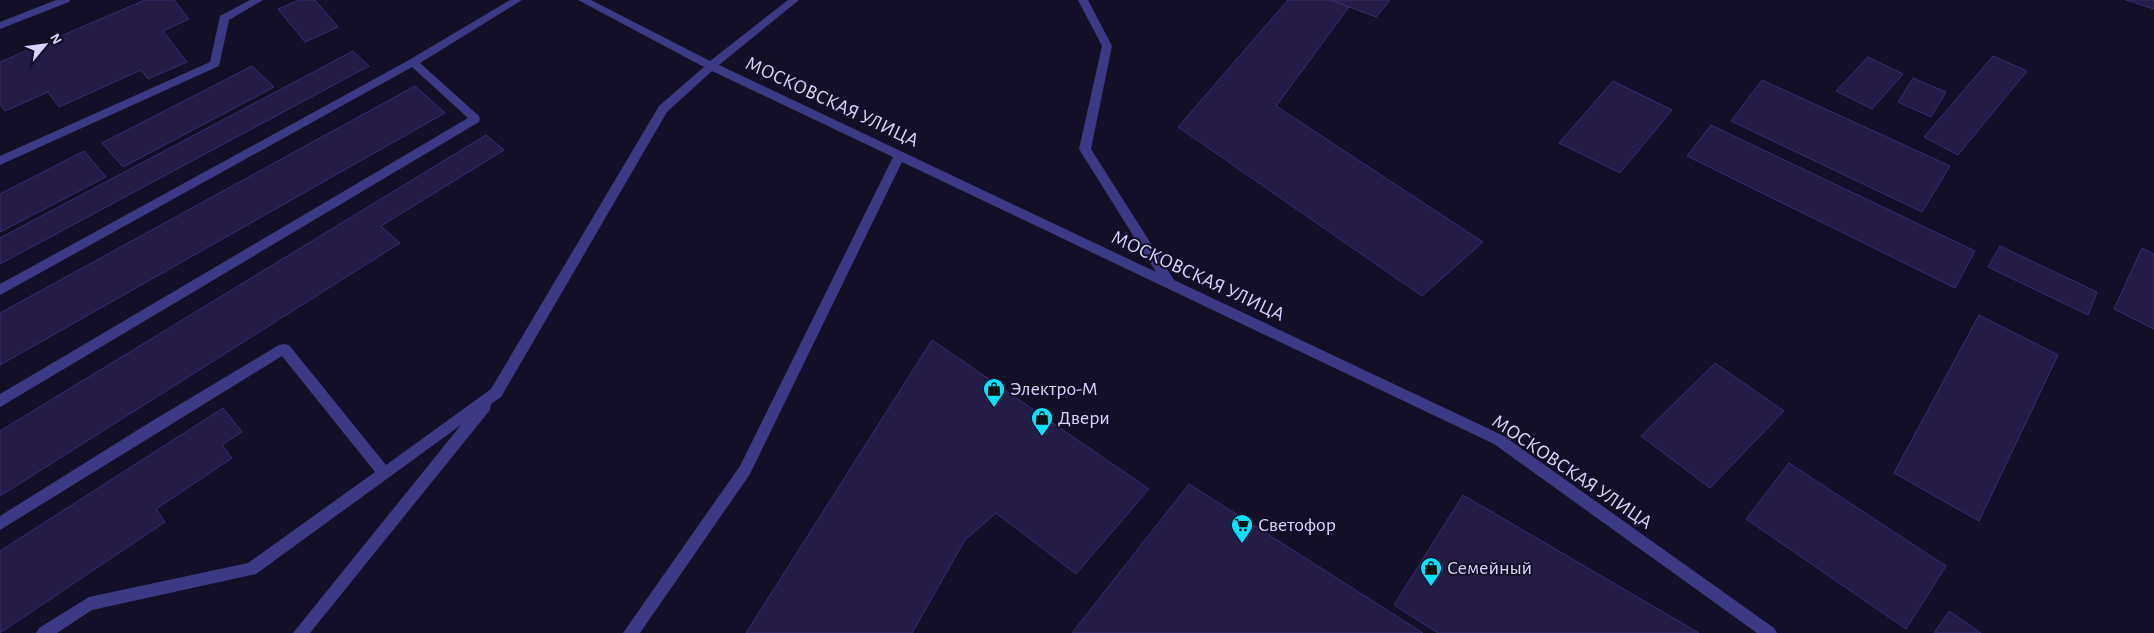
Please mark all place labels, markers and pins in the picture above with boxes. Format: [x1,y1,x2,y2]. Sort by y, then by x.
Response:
shop icon: Электро-М [982,377,1006,408]
place label: Электро-М [1010,379,1098,399]
shop icon: Двери [1030,406,1054,437]
place label: Двери [1058,408,1110,428]
supermarket icon: Светофор [1230,513,1254,544]
place label: Светофор [1258,515,1336,535]
shop icon: Семейный [1419,556,1443,587]
place label: Семейный [1447,558,1532,578]

